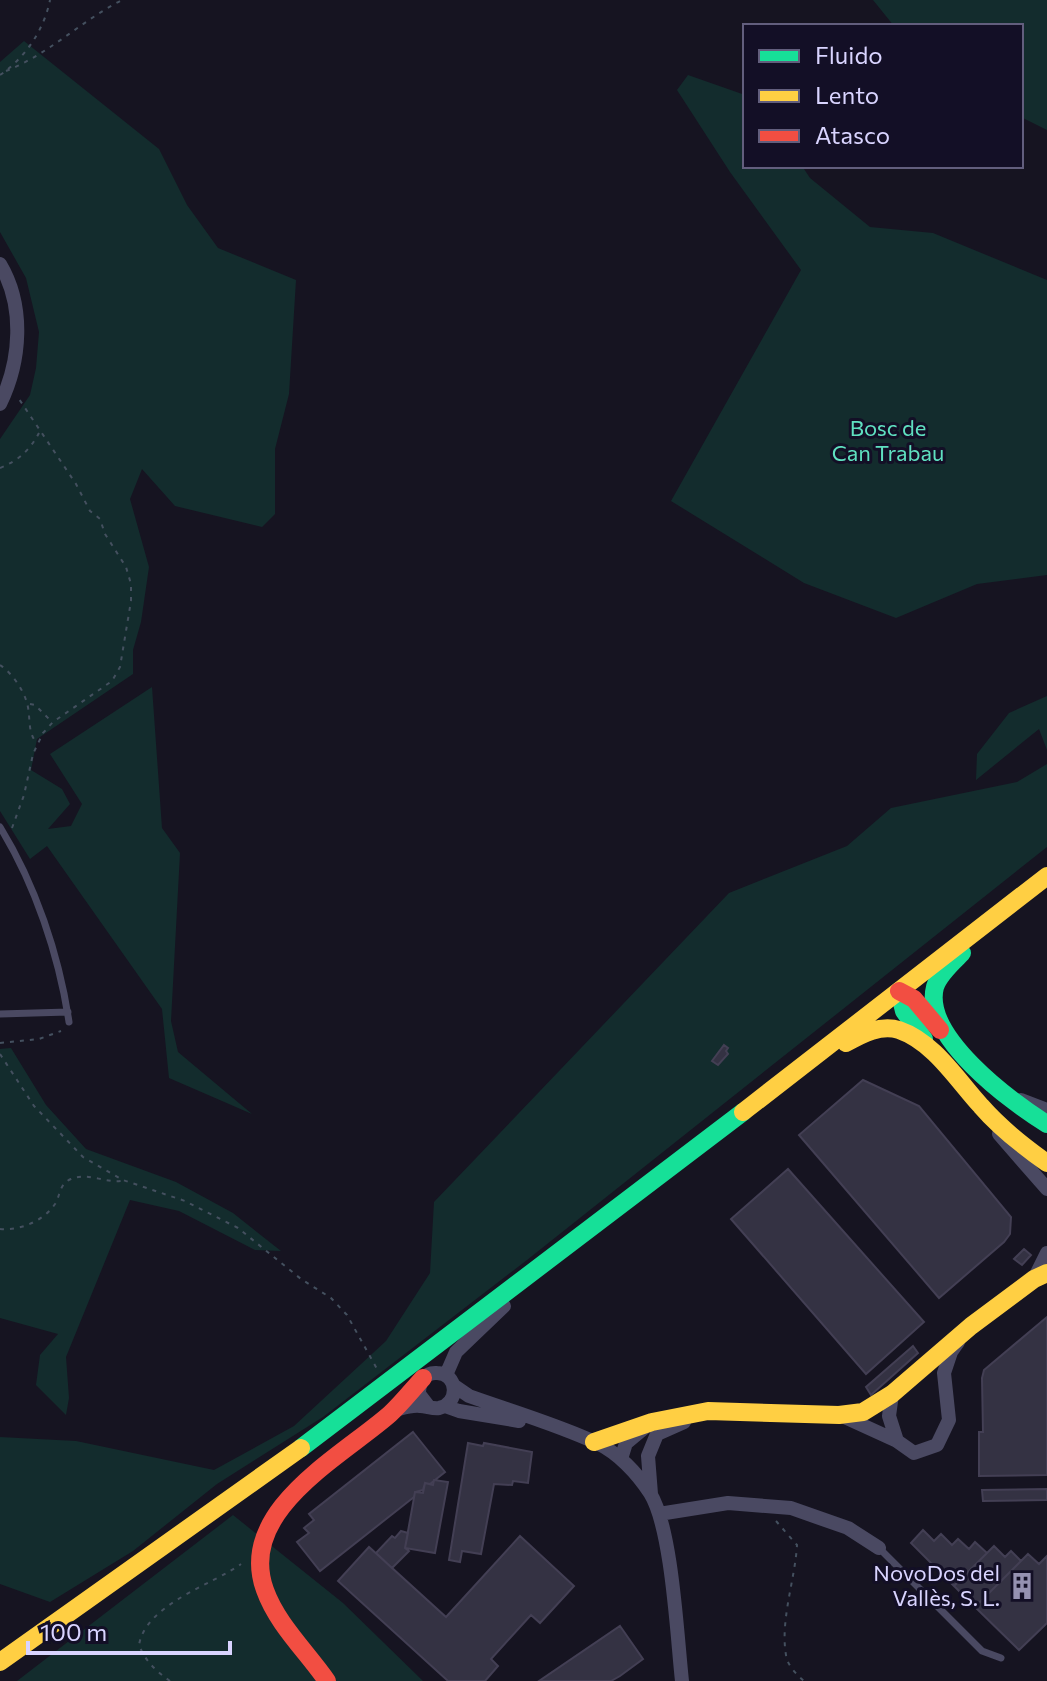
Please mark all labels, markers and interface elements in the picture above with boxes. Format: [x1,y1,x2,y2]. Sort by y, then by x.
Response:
legend [743,24,1023,168]
text: Fluido [815,40,883,69]
text: Lento [815,80,879,109]
text: Atasco [815,120,890,149]
park label: Bosc de Can Trabau [832,414,944,466]
place label: NovoDos del Vallès, S. L. [873,1559,1000,1611]
building icon: NovoDos del Vallès, S. L. [1007,1571,1037,1601]
scale bar [28,1605,230,1655]
text: 100 m [40,1617,107,1646]

